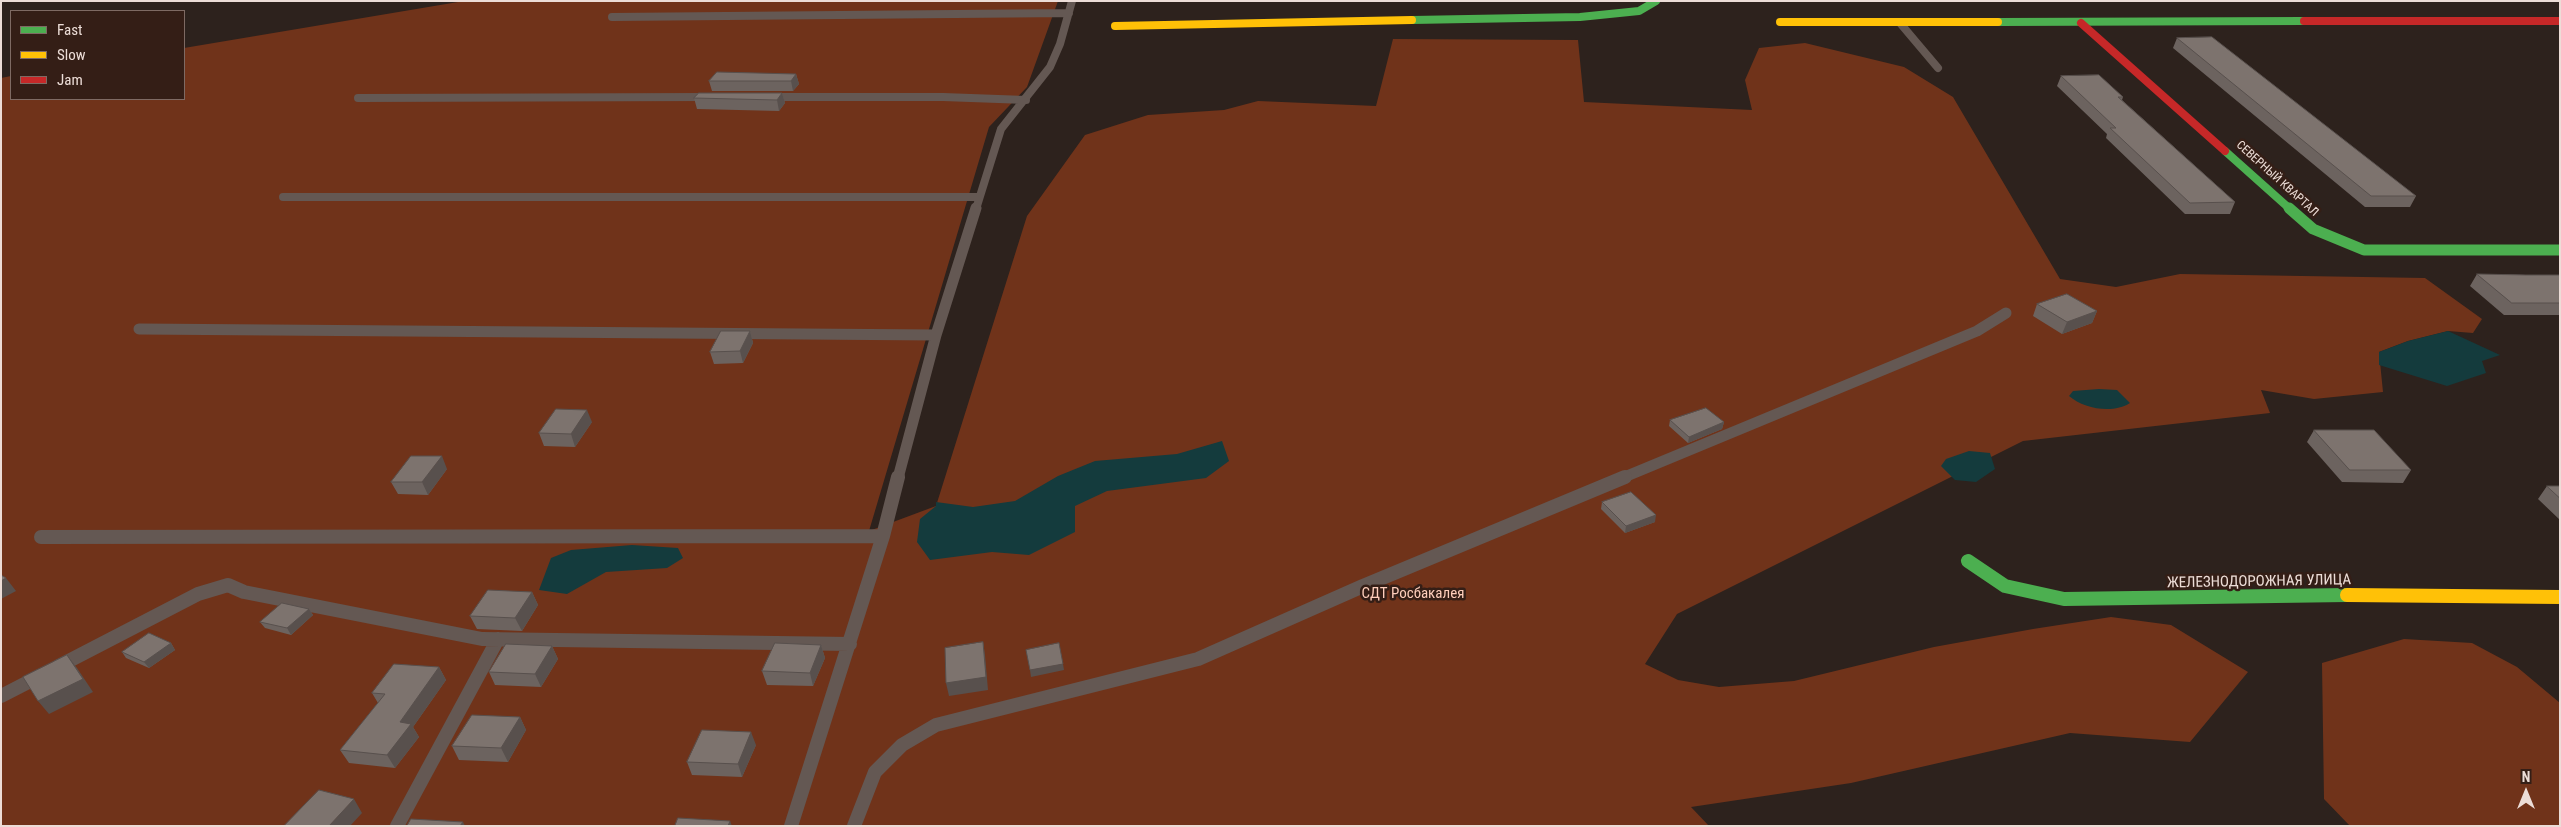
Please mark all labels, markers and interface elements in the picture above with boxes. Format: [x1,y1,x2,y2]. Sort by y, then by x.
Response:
legend [10,10,185,100]
text: Fast [57,21,82,39]
text: Slow [57,46,86,64]
text: Jam [57,71,83,89]
street label: СЕВЕРНЫЙ КВАРТАЛ [2233,138,2321,220]
street label: ЖЕЛЕЗНОДОРОЖНАЯ УЛИЦА [2167,571,2351,593]
park label: СДТ Росбакалея [1362,585,1464,603]
north arrow [2501,767,2551,817]
text: N [2522,769,2530,785]

